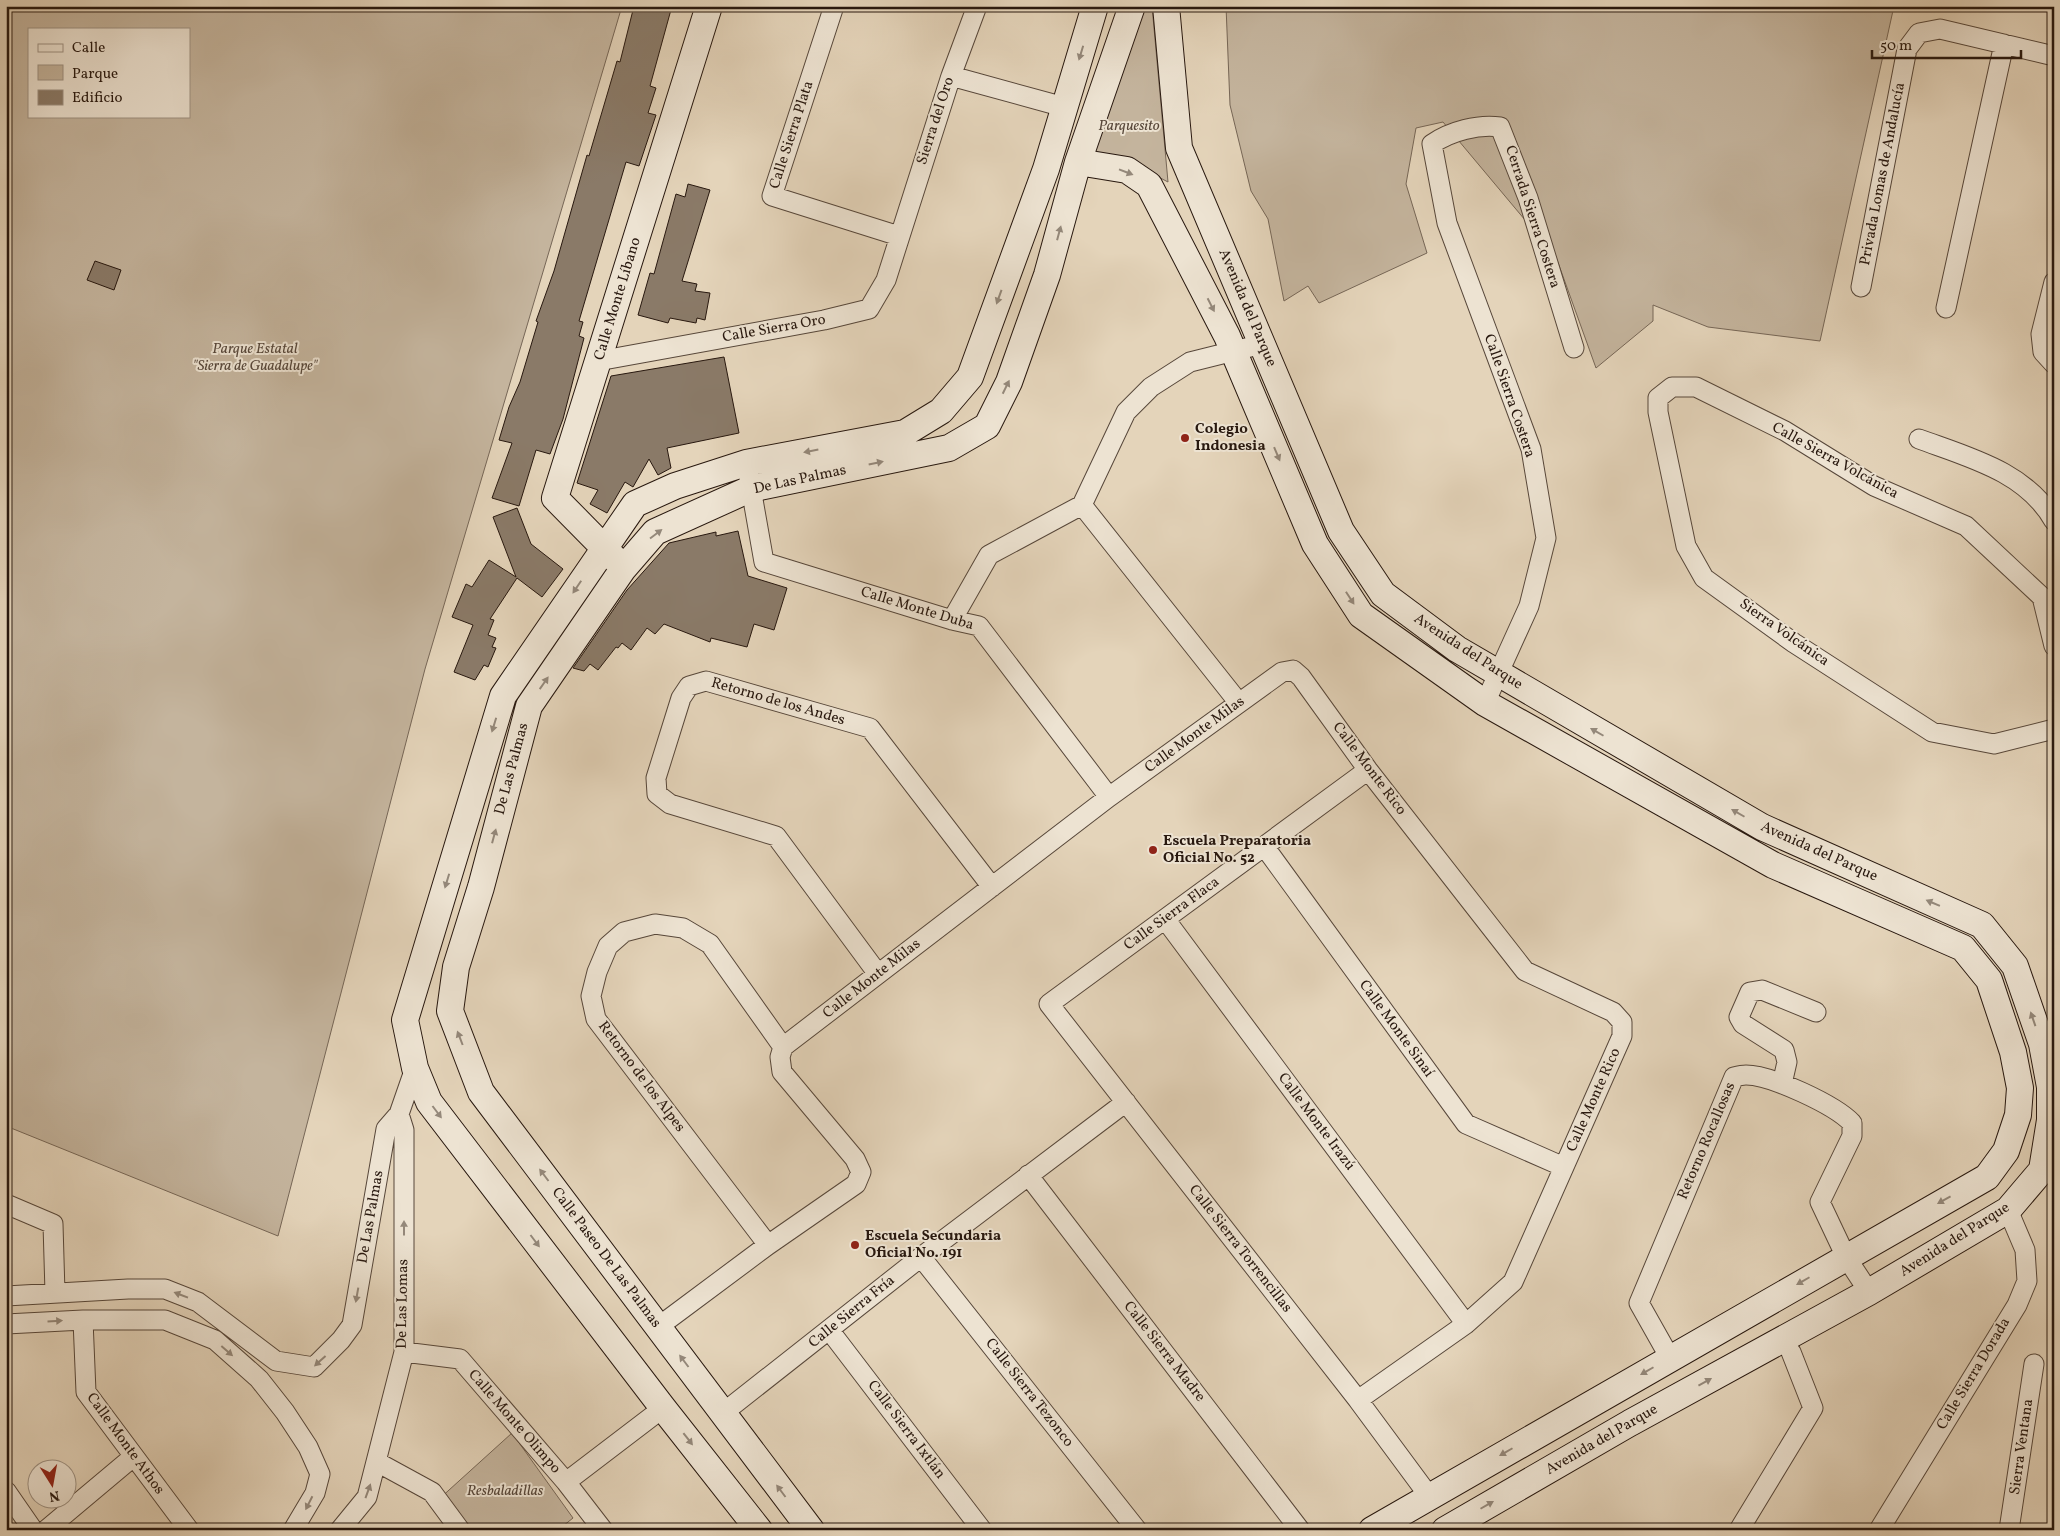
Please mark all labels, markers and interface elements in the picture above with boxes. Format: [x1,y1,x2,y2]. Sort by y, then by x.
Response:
legend [28,28,190,118]
scale bar [1872,28,2021,60]
text: 50 m [1880,36,1912,57]
text: Calle [72,38,105,59]
one-way arrow [1076,45,1084,60]
text: Parque [72,64,118,85]
street label: Sierra del Oro [912,74,960,168]
street label: Calle Sierra Plata [765,78,819,192]
street label: Privada Lomas de Andalucía [1855,81,1911,267]
text: Edificio [72,88,123,109]
park label: Parquesito [1098,116,1160,137]
street label: Cerrada Sierra Costera [1499,143,1565,291]
one-way arrow [1119,168,1134,176]
one-way arrow [1055,226,1063,241]
street label: Calle Monte Líbano [589,235,647,363]
street label: Avenida del Parque [1213,246,1281,370]
one-way arrow [995,290,1002,305]
one-way arrow [1207,298,1215,313]
street label: Calle Sierra Oro [721,310,827,348]
street label: Calle Sierra Costera [1478,331,1540,461]
park label: Parque Estatal "Sierra de Guadalupe" [192,339,319,377]
one-way arrow [1003,380,1011,394]
street label: Calle Sierra Volcánica [1768,417,1902,505]
place label: Colegio Indonesia [1195,419,1266,457]
marker: Colegio Indonesia [1179,432,1191,444]
one-way arrow [804,447,819,455]
one-way arrow [1273,447,1281,461]
one-way arrow [868,459,884,467]
street label: De Las Palmas [752,460,848,500]
one-way arrow [649,528,662,539]
one-way arrow [572,580,582,593]
street label: Calle Monte Duba [858,582,976,636]
one-way arrow [1345,591,1355,605]
street label: Sierra Volcánica [1735,594,1833,672]
street label: Avenida del Parque [1409,609,1527,695]
street label: Retorno de los Andes [709,673,847,731]
one-way arrow [539,676,549,690]
street label: Calle Monte Milas [1141,692,1249,778]
one-way arrow [490,718,498,733]
street label: Calle Monte Rico [1327,718,1411,820]
street label: De Las Palmas [490,721,534,817]
one-way arrow [1591,727,1604,736]
one-way arrow [1731,809,1744,818]
street label: Avenida del Parque [1757,817,1881,887]
one-way arrow [491,829,499,844]
place label: Escuela Preparatoria Oficial No. 52 [1163,831,1311,869]
marker: Escuela Preparatoria Oficial No. 52 [1147,844,1159,856]
street label: Calle Sierra Flaca [1120,872,1224,956]
one-way arrow [443,873,451,888]
one-way arrow [1926,898,1940,906]
street label: Calle Monte Milas [819,934,925,1024]
street label: Calle Monte Sinaí [1353,976,1439,1082]
one-way arrow [2029,1011,2036,1026]
street label: Retorno de los Alpes [592,1017,690,1137]
one-way arrow [456,1030,463,1045]
street label: Calle Monte Rico [1562,1045,1626,1155]
street label: Calle Monte Irazú [1272,1069,1360,1175]
street label: Retorno Rocallosas [1673,1079,1741,1203]
one-way arrow [431,1105,442,1118]
street label: De Las Palmas [352,1169,390,1265]
one-way arrow [538,1169,549,1182]
street label: Calle Sierra Torrencillas [1183,1181,1297,1317]
street label: Calle Paseo De Las Palmas [546,1183,666,1333]
one-way arrow [1937,1196,1951,1205]
street label: Avenida del Parque [1896,1198,2014,1282]
one-way arrow [400,1220,408,1236]
place label: Escuela Secundaria Oficial No. 191 [865,1226,1001,1264]
one-way arrow [530,1234,541,1247]
marker: Escuela Secundaria Oficial No. 191 [849,1239,861,1251]
street label: De Las Lomas [392,1259,414,1349]
street label: Calle Sierra Fría [804,1271,900,1353]
one-way arrow [1796,1277,1810,1286]
one-way arrow [353,1288,361,1304]
one-way arrow [174,1291,188,1299]
street label: Calle Sierra Madre [1118,1297,1210,1407]
street label: Calle Sierra Dorada [1932,1314,2016,1434]
one-way arrow [47,1317,63,1325]
street label: Calle Sierra Tezonco [980,1334,1078,1452]
one-way arrow [221,1345,233,1356]
one-way arrow [314,1355,326,1367]
one-way arrow [678,1355,689,1368]
street label: Calle Monte Olimpo [463,1365,565,1479]
one-way arrow [1640,1367,1654,1375]
street label: Calle Sierra Ixtlán [862,1376,950,1484]
one-way arrow [1697,1378,1712,1386]
street label: Calle Monte Athos [81,1389,169,1499]
street label: Sierra Ventana [2005,1398,2039,1496]
street label: Avenida del Parque [1542,1399,1662,1481]
one-way arrow [682,1432,693,1445]
one-way arrow [1500,1448,1513,1457]
north arrow [28,1458,78,1508]
park label: Resbaladillas [467,1481,544,1502]
one-way arrow [364,1483,372,1498]
text: N [47,1485,61,1506]
one-way arrow [776,1485,787,1498]
one-way arrow [305,1496,313,1511]
one-way arrow [1481,1501,1494,1510]

